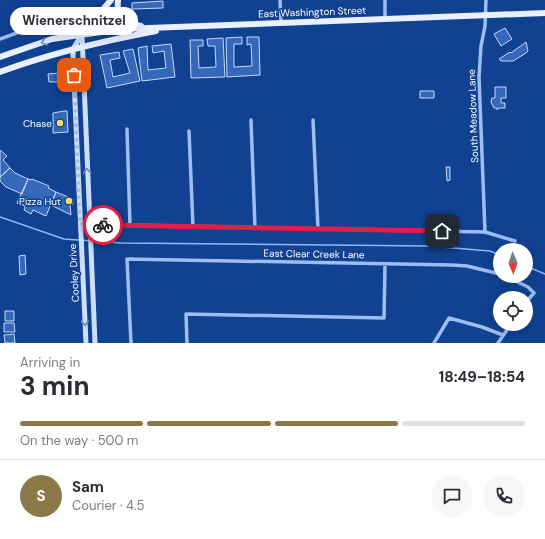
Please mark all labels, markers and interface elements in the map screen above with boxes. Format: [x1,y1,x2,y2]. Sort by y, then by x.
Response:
street label: East Washington Street [258,4,366,20]
callout: Wienerschnitzel [10,7,138,35]
text: Wienerschnitzel [22,12,126,29]
one-way arrow [41,37,48,46]
pin [57,58,91,92]
icon: bag [63,64,85,86]
street label: South Meadow Lane [465,69,481,163]
place label: Chase [23,117,52,130]
marker: Chase [55,118,65,128]
one-way arrow [83,168,92,174]
place label: Pizza Hut [19,195,61,208]
marker: Pizza Hut [64,196,74,206]
courier [83,205,123,245]
icon: bike [92,214,114,236]
pin [425,214,459,248]
icon: home [431,220,453,242]
street label: Cooley Drive [66,243,82,303]
north arrow [493,243,533,283]
map controls [493,243,533,331]
street label: East Clear Creek Lane [263,247,365,261]
button: locate [493,291,533,331]
one-way arrow [81,320,90,326]
text: Arriving in [20,354,80,371]
text: 18:49–18:54 [439,367,525,387]
text: 3 min [20,369,89,403]
text: On the way · 500 m [20,432,138,449]
button: chat [431,475,473,517]
button: phone [483,475,525,517]
text: Sam [72,477,104,497]
text: S [36,486,46,506]
text: Courier · 4.5 [72,497,145,514]

